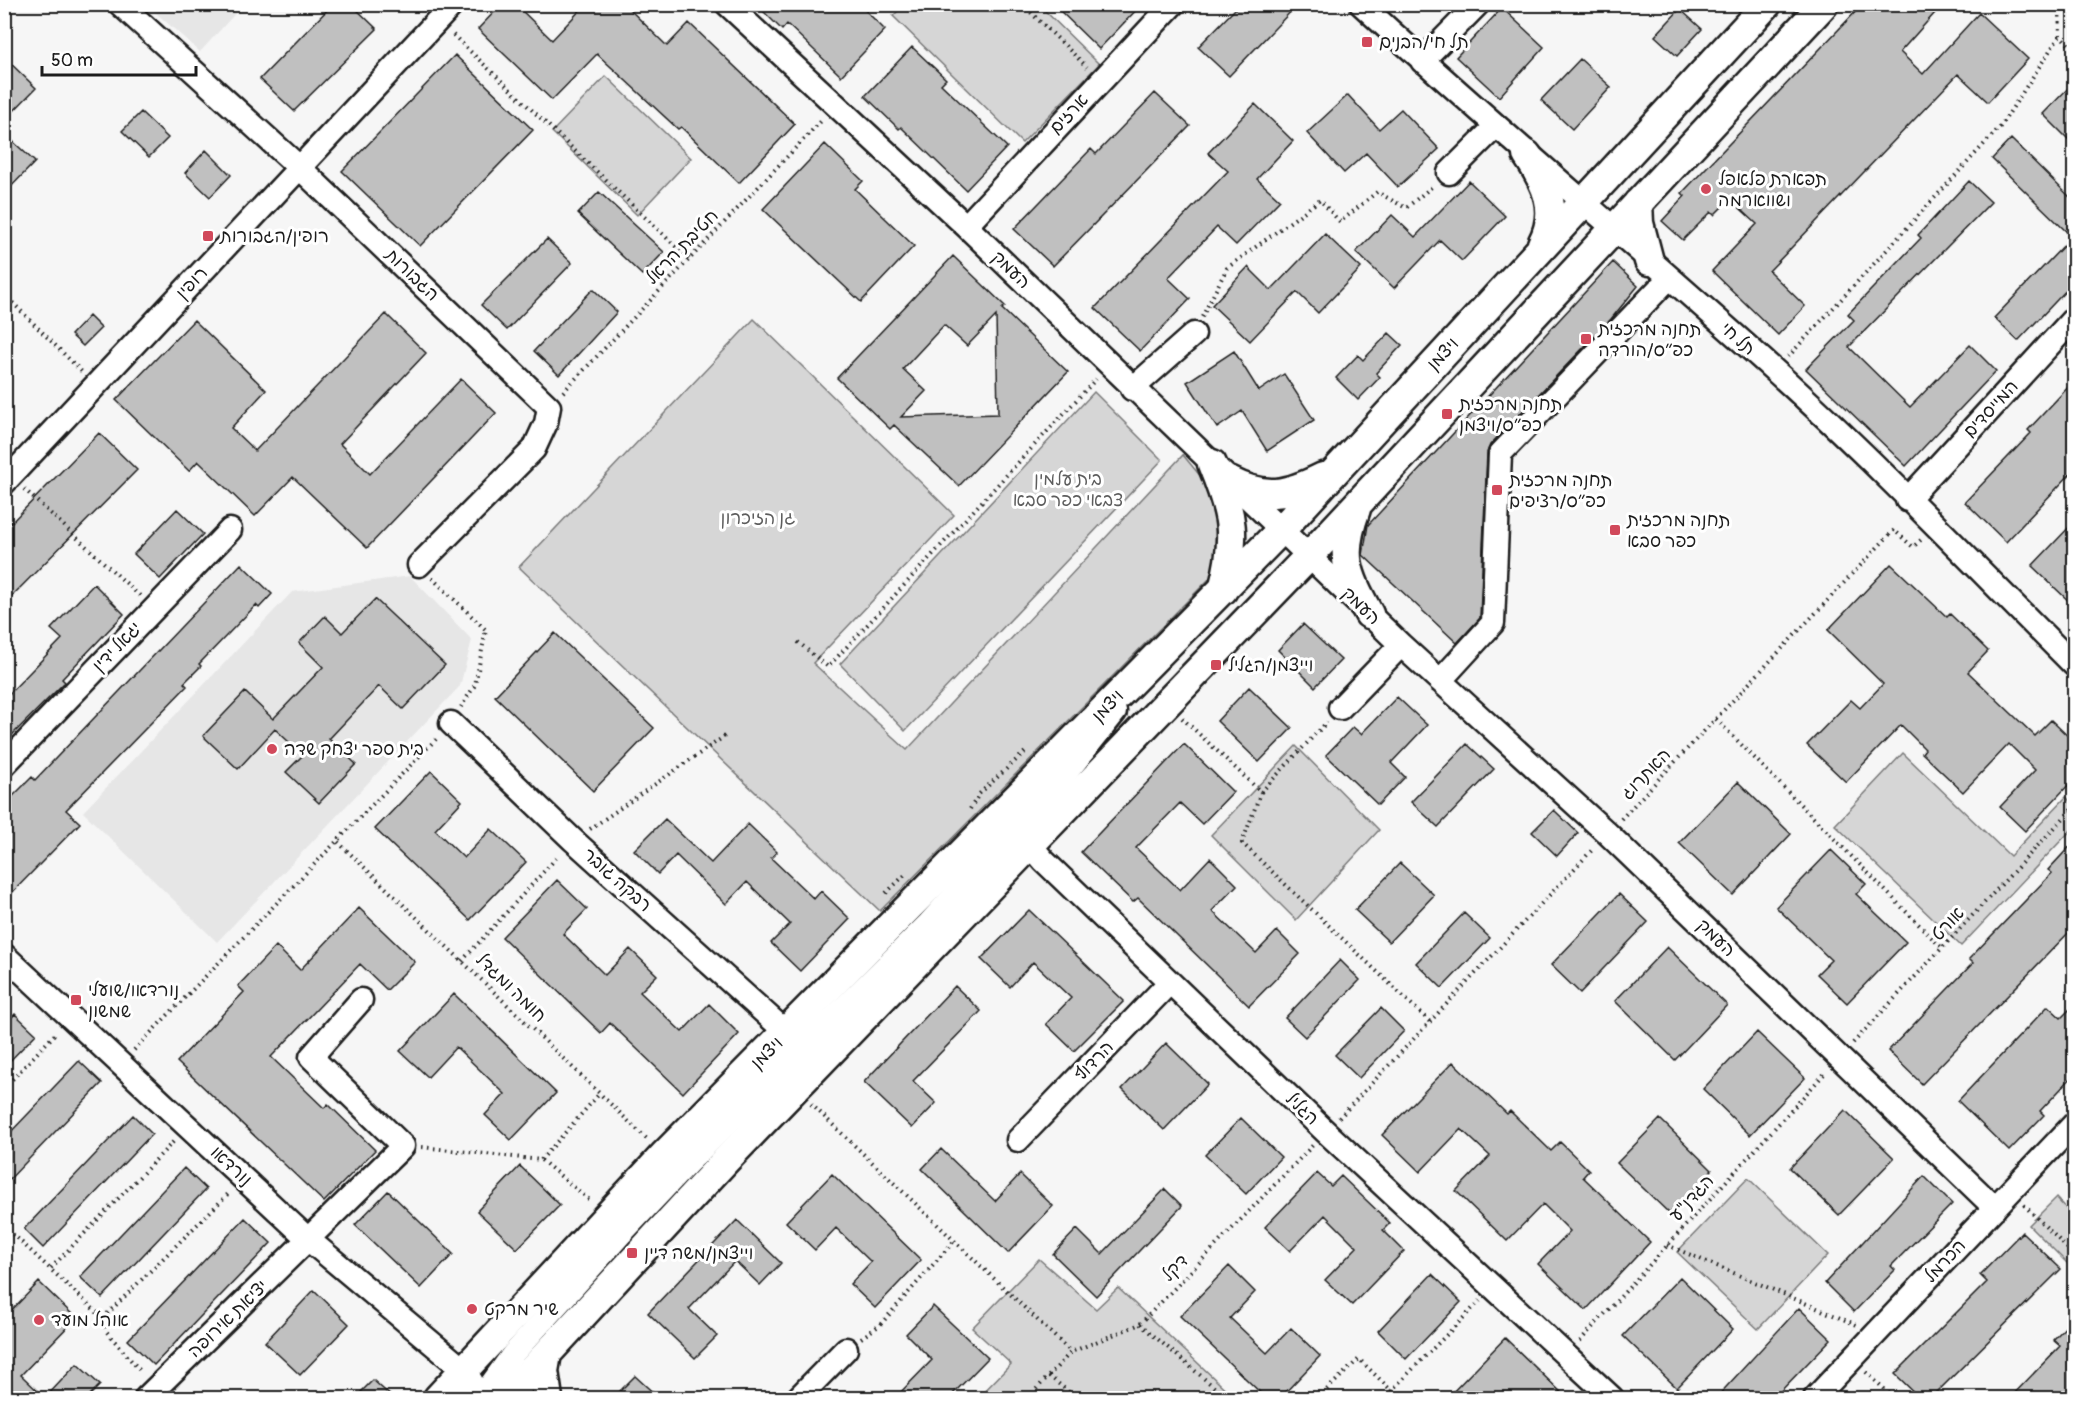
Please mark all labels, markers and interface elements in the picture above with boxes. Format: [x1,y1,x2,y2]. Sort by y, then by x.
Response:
place label: תל חי/הבנים [1379,31,1469,54]
marker: תל חי/הבנים [1360,35,1374,49]
scale bar [42,39,196,77]
text: 50 m [51,49,93,72]
street label: ארזים [1044,89,1094,139]
place label: תפארת פלאפל ושווארמה [1718,168,1827,212]
marker: תפארת פלאפל ושווארמה [1699,182,1713,196]
street label: חטיבת הראל [641,205,723,289]
place label: רופין/הגבורות [219,225,329,248]
marker: רופין/הגבורות [201,229,215,243]
street label: הגבורות [380,243,444,306]
street label: העמק [987,246,1035,294]
street label: רופין [171,262,213,304]
street label: תל חי [1716,317,1760,361]
place label: תחנה מרכזית כפ״ס/הורדה [1597,318,1701,362]
marker: תחנה מרכזית כפ״ס/הורדה [1579,332,1593,346]
street label: ויצמן [1422,333,1464,375]
street label: המייסדים [1958,375,2024,443]
place label: תחנה מרכזית כפ״ס/ויצמן [1458,393,1562,437]
marker: תחנה מרכזית כפ״ס/ויצמן [1440,407,1454,421]
park label: בית עלמין צבאי כפר סבא [1013,468,1123,512]
place label: תחנה מרכזית כפ״ס/רציפים [1508,469,1612,513]
marker: תחנה מרכזית כפ״ס/רציפים [1490,483,1504,497]
park label: גן הזיכרון [721,507,795,530]
place label: תחנה מרכזית כפר סבא [1626,509,1730,553]
marker: תחנה מרכזית כפר סבא [1608,523,1622,537]
street label: העמק [1337,582,1385,630]
street label: יגאל ידין [88,617,146,677]
place label: וייצמן/הגליל [1228,654,1313,677]
marker: וייצמן/הגליל [1209,658,1223,672]
street label: ויצמן [1087,685,1129,727]
place label: בית ספר יצחק שדה [284,738,424,761]
marker: בית ספר יצחק שדה [265,742,279,756]
street label: האתרוג [1616,743,1676,805]
street label: רבקה גובר [578,843,656,917]
street label: אורט [1927,902,1969,946]
street label: העמק [1692,914,1740,962]
street label: חומה ומגדל [471,949,551,1027]
place label: נורדאו/שועלי שמשון [88,979,179,1023]
marker: נורדאו/שועלי שמשון [69,993,83,1007]
street label: ויצמן [746,1032,788,1074]
street label: הרדוף [1069,1036,1119,1086]
street label: הגליל [1280,1088,1324,1130]
street label: נורדאו [205,1141,257,1191]
street label: הגדנ"ע [1665,1170,1719,1226]
street label: הכרמל [1919,1234,1971,1288]
place label: וייצמן/משה דיין [644,1242,754,1265]
marker: וייצמן/משה דיין [625,1246,639,1260]
street label: דקל [1157,1250,1193,1286]
street label: יציאת אירופה [183,1275,273,1363]
place label: שיר מרקט [484,1298,559,1321]
marker: שיר מרקט [465,1302,479,1316]
place label: אוהל מועד [51,1309,129,1332]
marker: אוהל מועד [32,1313,46,1327]

